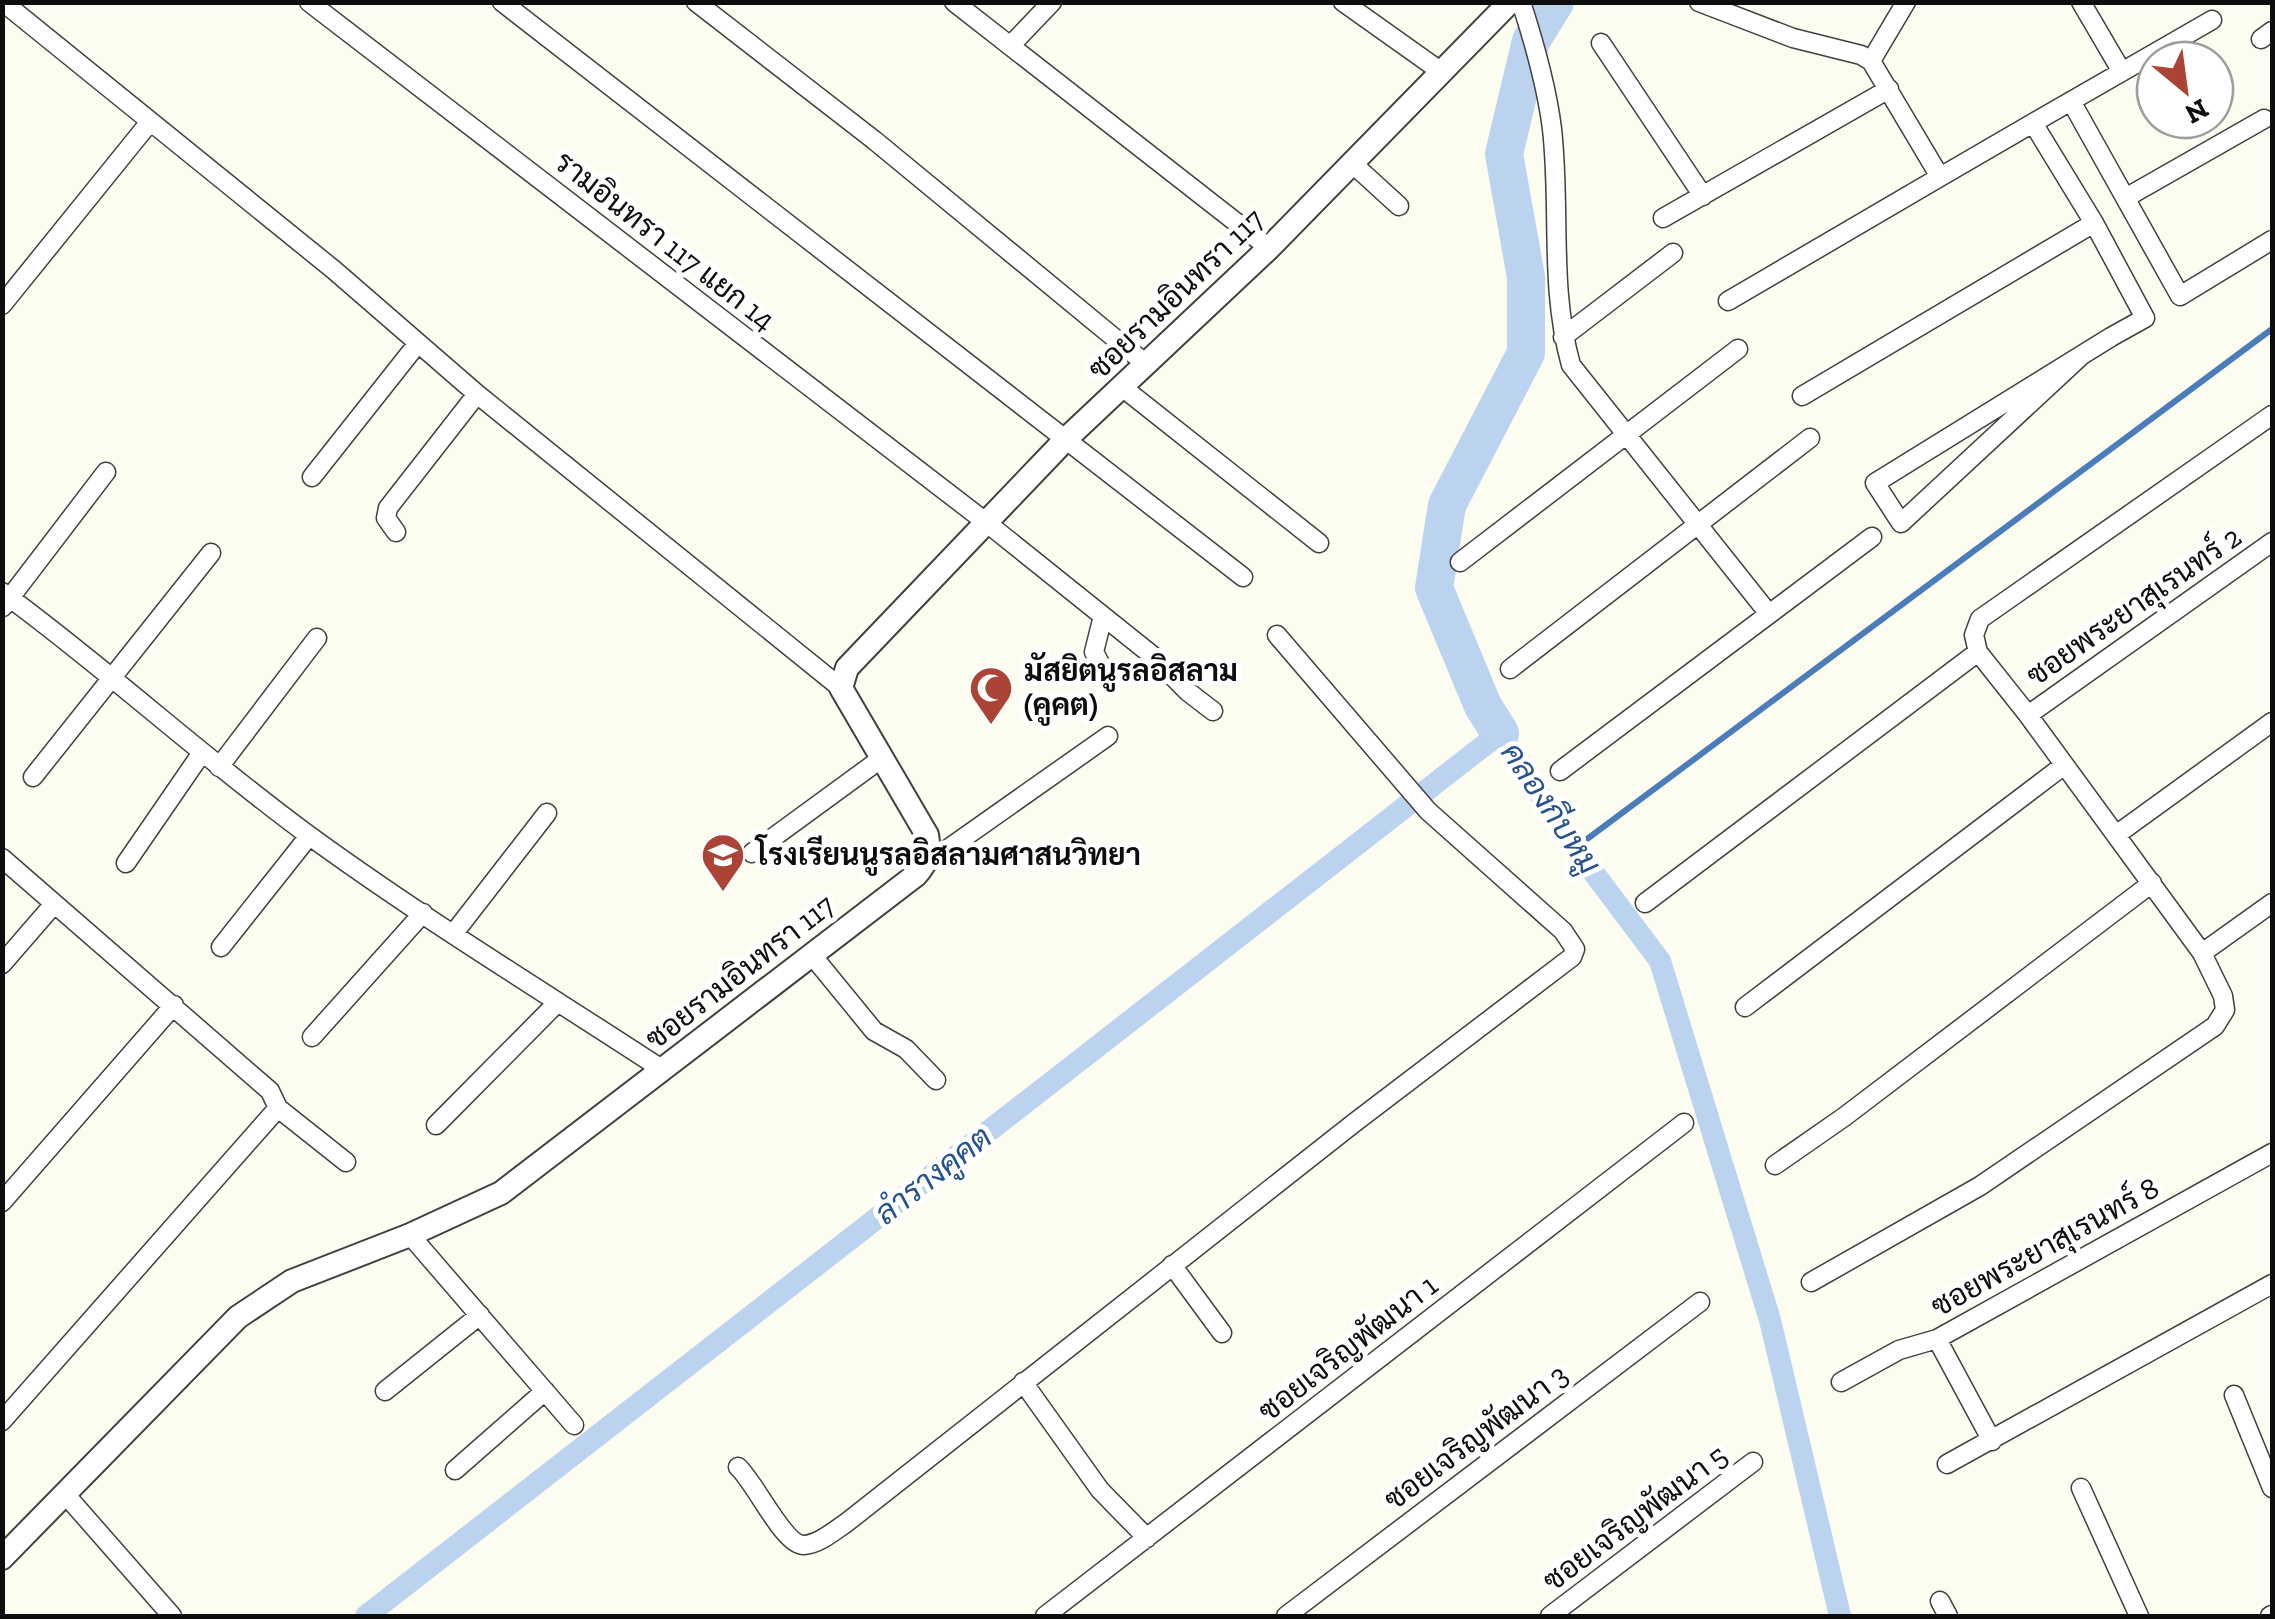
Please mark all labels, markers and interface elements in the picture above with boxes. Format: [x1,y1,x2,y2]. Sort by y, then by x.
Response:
north arrow [2135,40,2235,140]
text: N [2180,92,2214,131]
street label: รามอินทรา 117 แยก 14 [548,144,782,338]
street label: ซอยรามอินทรา 117 [1081,201,1271,387]
street label: ซอยพระยาสุเรนทร์ 2 [2019,517,2250,696]
place label: มัสยิตนูรลอิสลาม (คูคต) [1024,652,1238,726]
mosque icon: มัสยิตนูรลอิสลาม (คูคต) [968,665,1014,726]
water label: คลองกีบหมู [1491,735,1610,883]
school or university icon: โรงเรียนนูรลอิสลามศาสนวิทยา [700,832,746,893]
place label: โรงเรียนนูรลอิสลามศาสนวิทยา [754,834,1141,876]
street label: ซอยรามอินทรา 117 [638,887,842,1057]
water label: ลำรางคูคต [867,1118,1001,1235]
street label: ซอยพระยาสุเรนทร์ 8 [1924,1168,2167,1327]
street label: ซอยเจริญพัฒนา 1 [1251,1266,1445,1429]
street label: ซอยเจริญพัฒนา 3 [1377,1356,1575,1518]
street label: ซอยเจริญพัฒนา 5 [1535,1436,1734,1599]

